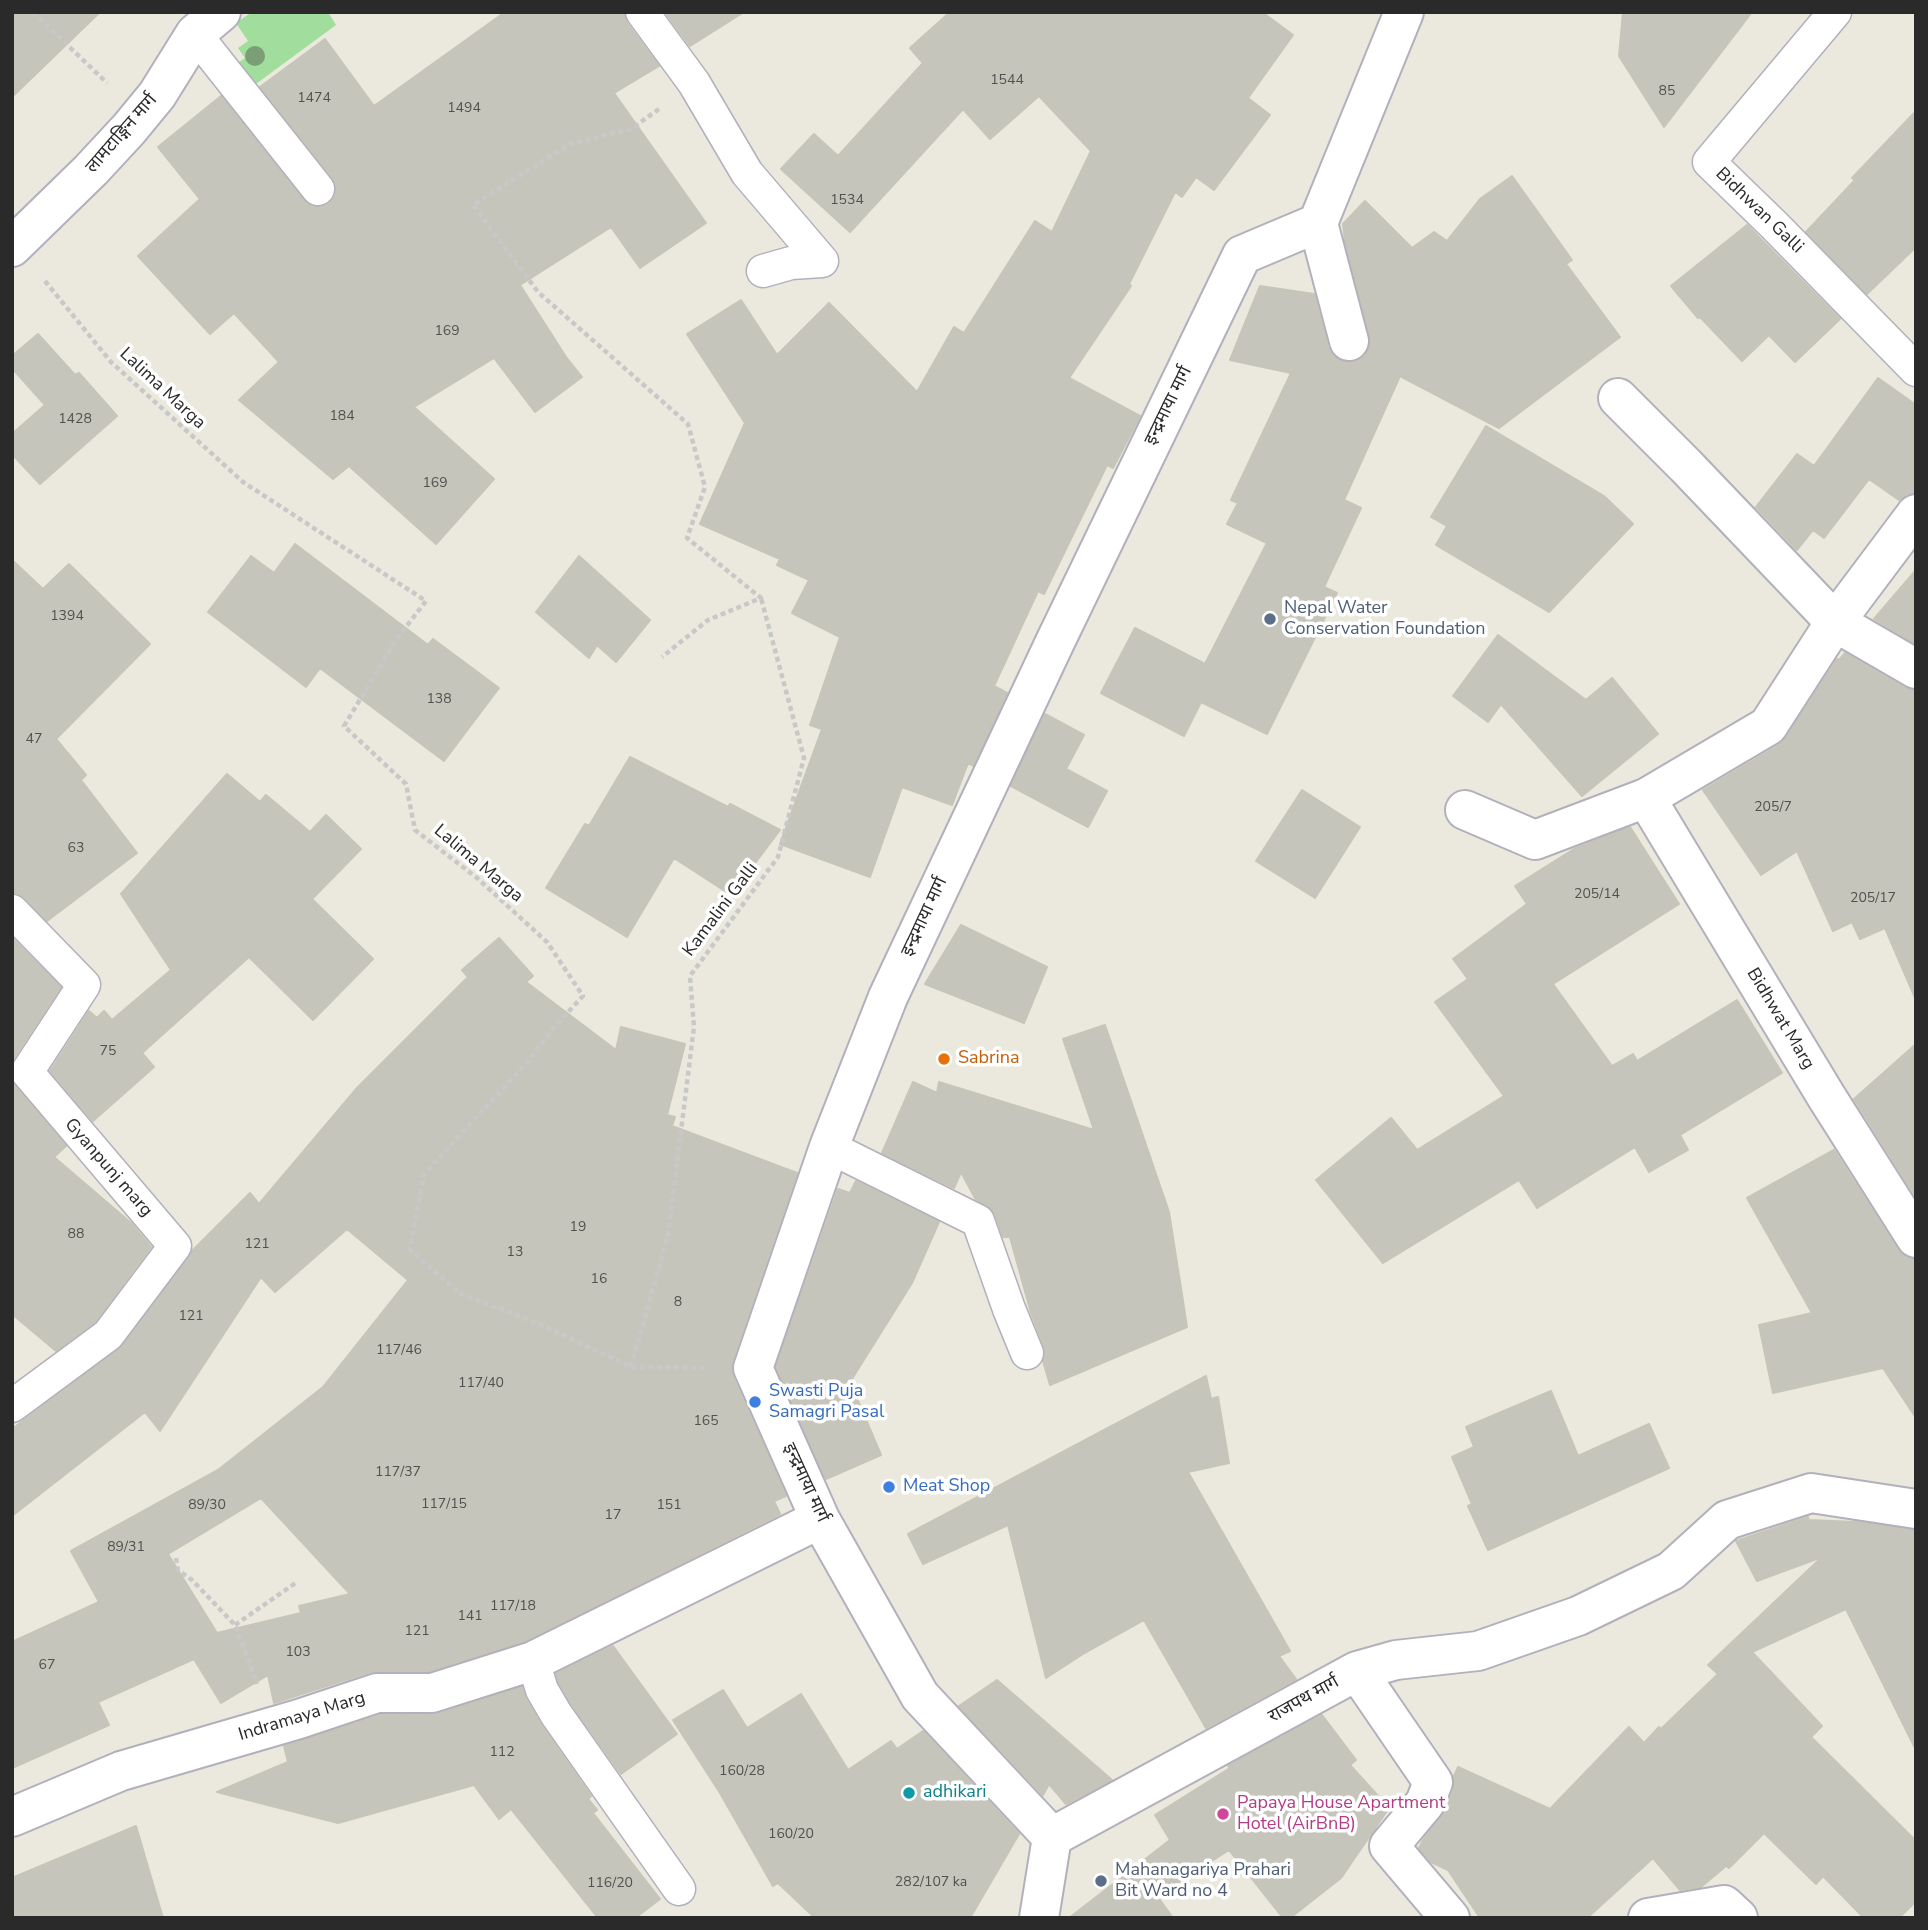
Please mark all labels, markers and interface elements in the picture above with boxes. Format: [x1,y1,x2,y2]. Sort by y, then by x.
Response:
house number: 1544 [990,73,1024,89]
house number: 85 [1659,84,1675,100]
street label: लामटाङ्गिन मार्ग [82,90,162,178]
house number: 1474 [297,91,331,107]
house number: 1494 [447,101,481,117]
street label: Bidhwan Galli [1711,164,1807,258]
house number: 1534 [830,193,864,209]
house number: 169 [434,324,460,340]
street label: Lalima Marga [115,344,209,434]
street label: इन्द्रमाया मार्ग [1141,363,1197,449]
house number: 184 [329,409,355,425]
house number: 1428 [58,412,92,428]
house number: 169 [422,476,448,492]
place label: Nepal Water Conservation Foundation [1284,598,1485,640]
house number: 1394 [50,609,84,625]
marker: Nepal Water Conservation Foundation [1262,611,1278,627]
house number: 138 [426,692,452,708]
house number: 47 [26,732,42,748]
house number: 205/7 [1754,800,1792,816]
street label: Lalima Marga [429,820,527,908]
house number: 63 [68,841,84,857]
street label: Kamalini Galli [679,859,763,961]
street label: इन्द्रमाया मार्ग [897,874,953,960]
house number: 205/14 [1574,887,1620,903]
house number: 205/17 [1850,891,1896,907]
street label: Bidhwat Marg [1741,964,1819,1074]
house number: 75 [100,1044,116,1060]
place label: Sabrina [958,1048,1019,1070]
marker: Sabrina [936,1051,952,1067]
street label: Gyanpunj marg [59,1114,157,1222]
house number: 19 [570,1220,586,1236]
house number: 88 [68,1227,84,1243]
house number: 121 [244,1237,270,1253]
house number: 13 [507,1245,523,1261]
house number: 16 [591,1272,607,1288]
house number: 8 [674,1295,682,1311]
house number: 121 [178,1309,204,1325]
house number: 117/46 [376,1343,422,1359]
house number: 117/40 [458,1376,504,1392]
place label: Swasti Puja Samagri Pasal [769,1381,884,1424]
marker: Swasti Puja Samagri Pasal [747,1394,763,1410]
house number: 165 [693,1414,719,1430]
street label: इन्द्रमाया मार्ग [777,1440,833,1526]
house number: 117/37 [375,1465,421,1481]
place label: Meat Shop [903,1476,990,1498]
marker: Meat Shop [881,1479,897,1495]
house number: 117/15 [421,1497,467,1513]
house number: 89/30 [188,1498,226,1514]
house number: 151 [656,1498,682,1514]
house number: 17 [605,1508,621,1524]
house number: 89/31 [107,1540,145,1556]
house number: 117/18 [490,1599,536,1615]
house number: 141 [457,1609,483,1625]
house number: 121 [404,1624,430,1640]
house number: 103 [285,1645,311,1661]
house number: 67 [39,1658,55,1674]
street label: राजपथ मार्ग [1265,1672,1343,1728]
street label: Indramaya Marg [236,1688,368,1746]
house number: 112 [489,1745,515,1761]
house number: 160/28 [719,1764,765,1780]
place label: adhikari [923,1782,987,1804]
marker: adhikari [901,1785,917,1801]
place label: Papaya House Apartment Hotel (AirBnB) [1237,1793,1445,1836]
marker: Papaya House Apartment Hotel (AirBnB) [1215,1806,1231,1822]
house number: 160/20 [768,1827,814,1843]
place label: Mahanagariya Prahari Bit Ward no 4 [1115,1860,1291,1902]
marker: Mahanagariya Prahari Bit Ward no 4 [1093,1873,1109,1889]
house number: 282/107 ka [895,1875,967,1891]
house number: 116/20 [587,1876,633,1892]

